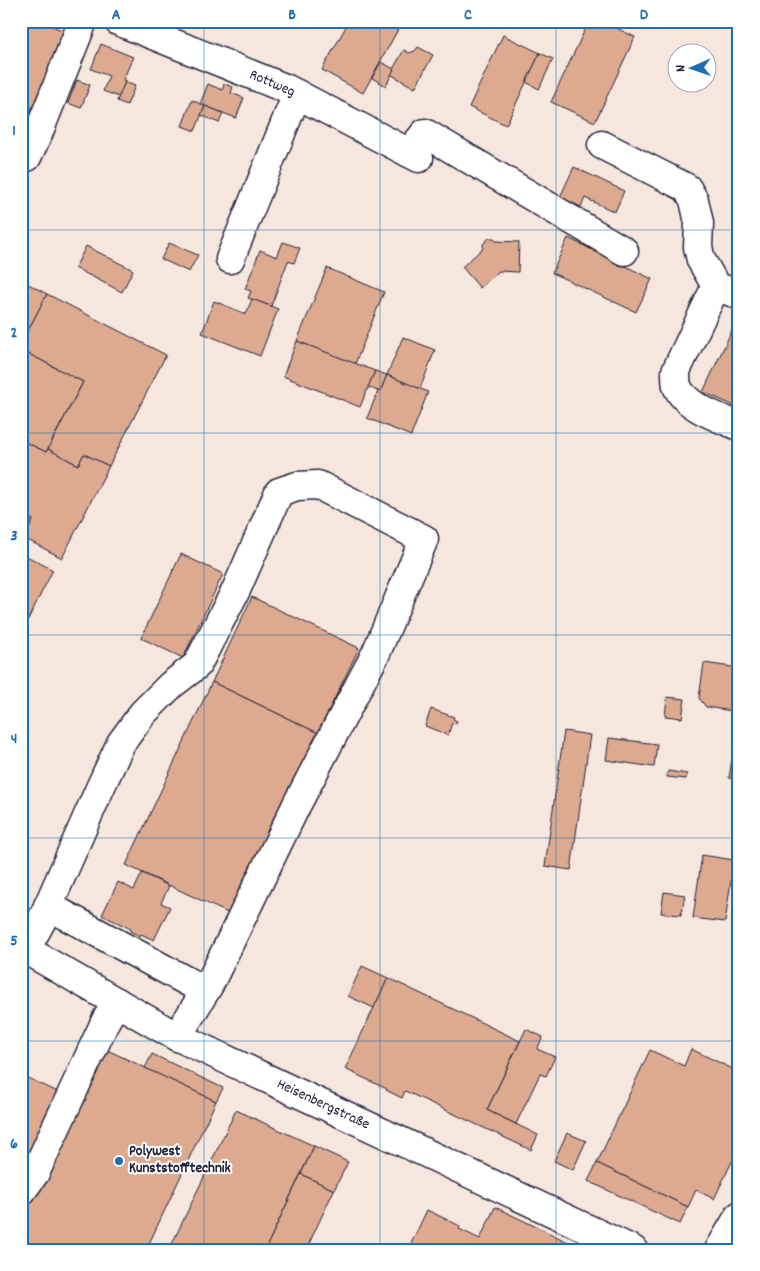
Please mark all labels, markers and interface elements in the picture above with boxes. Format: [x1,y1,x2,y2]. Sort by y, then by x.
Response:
text: A [112,4,121,27]
text: B [288,4,296,27]
text: C [464,4,472,27]
text: D [640,4,649,27]
north arrow [668,42,718,92]
text: N [671,64,691,72]
street label: Rottweg [246,65,298,103]
text: 1 [12,120,16,143]
text: 2 [11,322,18,345]
text: 3 [10,525,18,548]
text: 4 [11,728,17,751]
text: 5 [10,930,18,953]
street label: Heisenbergstraße [273,1074,373,1136]
text: 6 [10,1133,18,1156]
place label: Polywest Kunststofftechnik [129,1141,231,1180]
marker: Polywest Kunststofftechnik [113,1155,125,1167]

